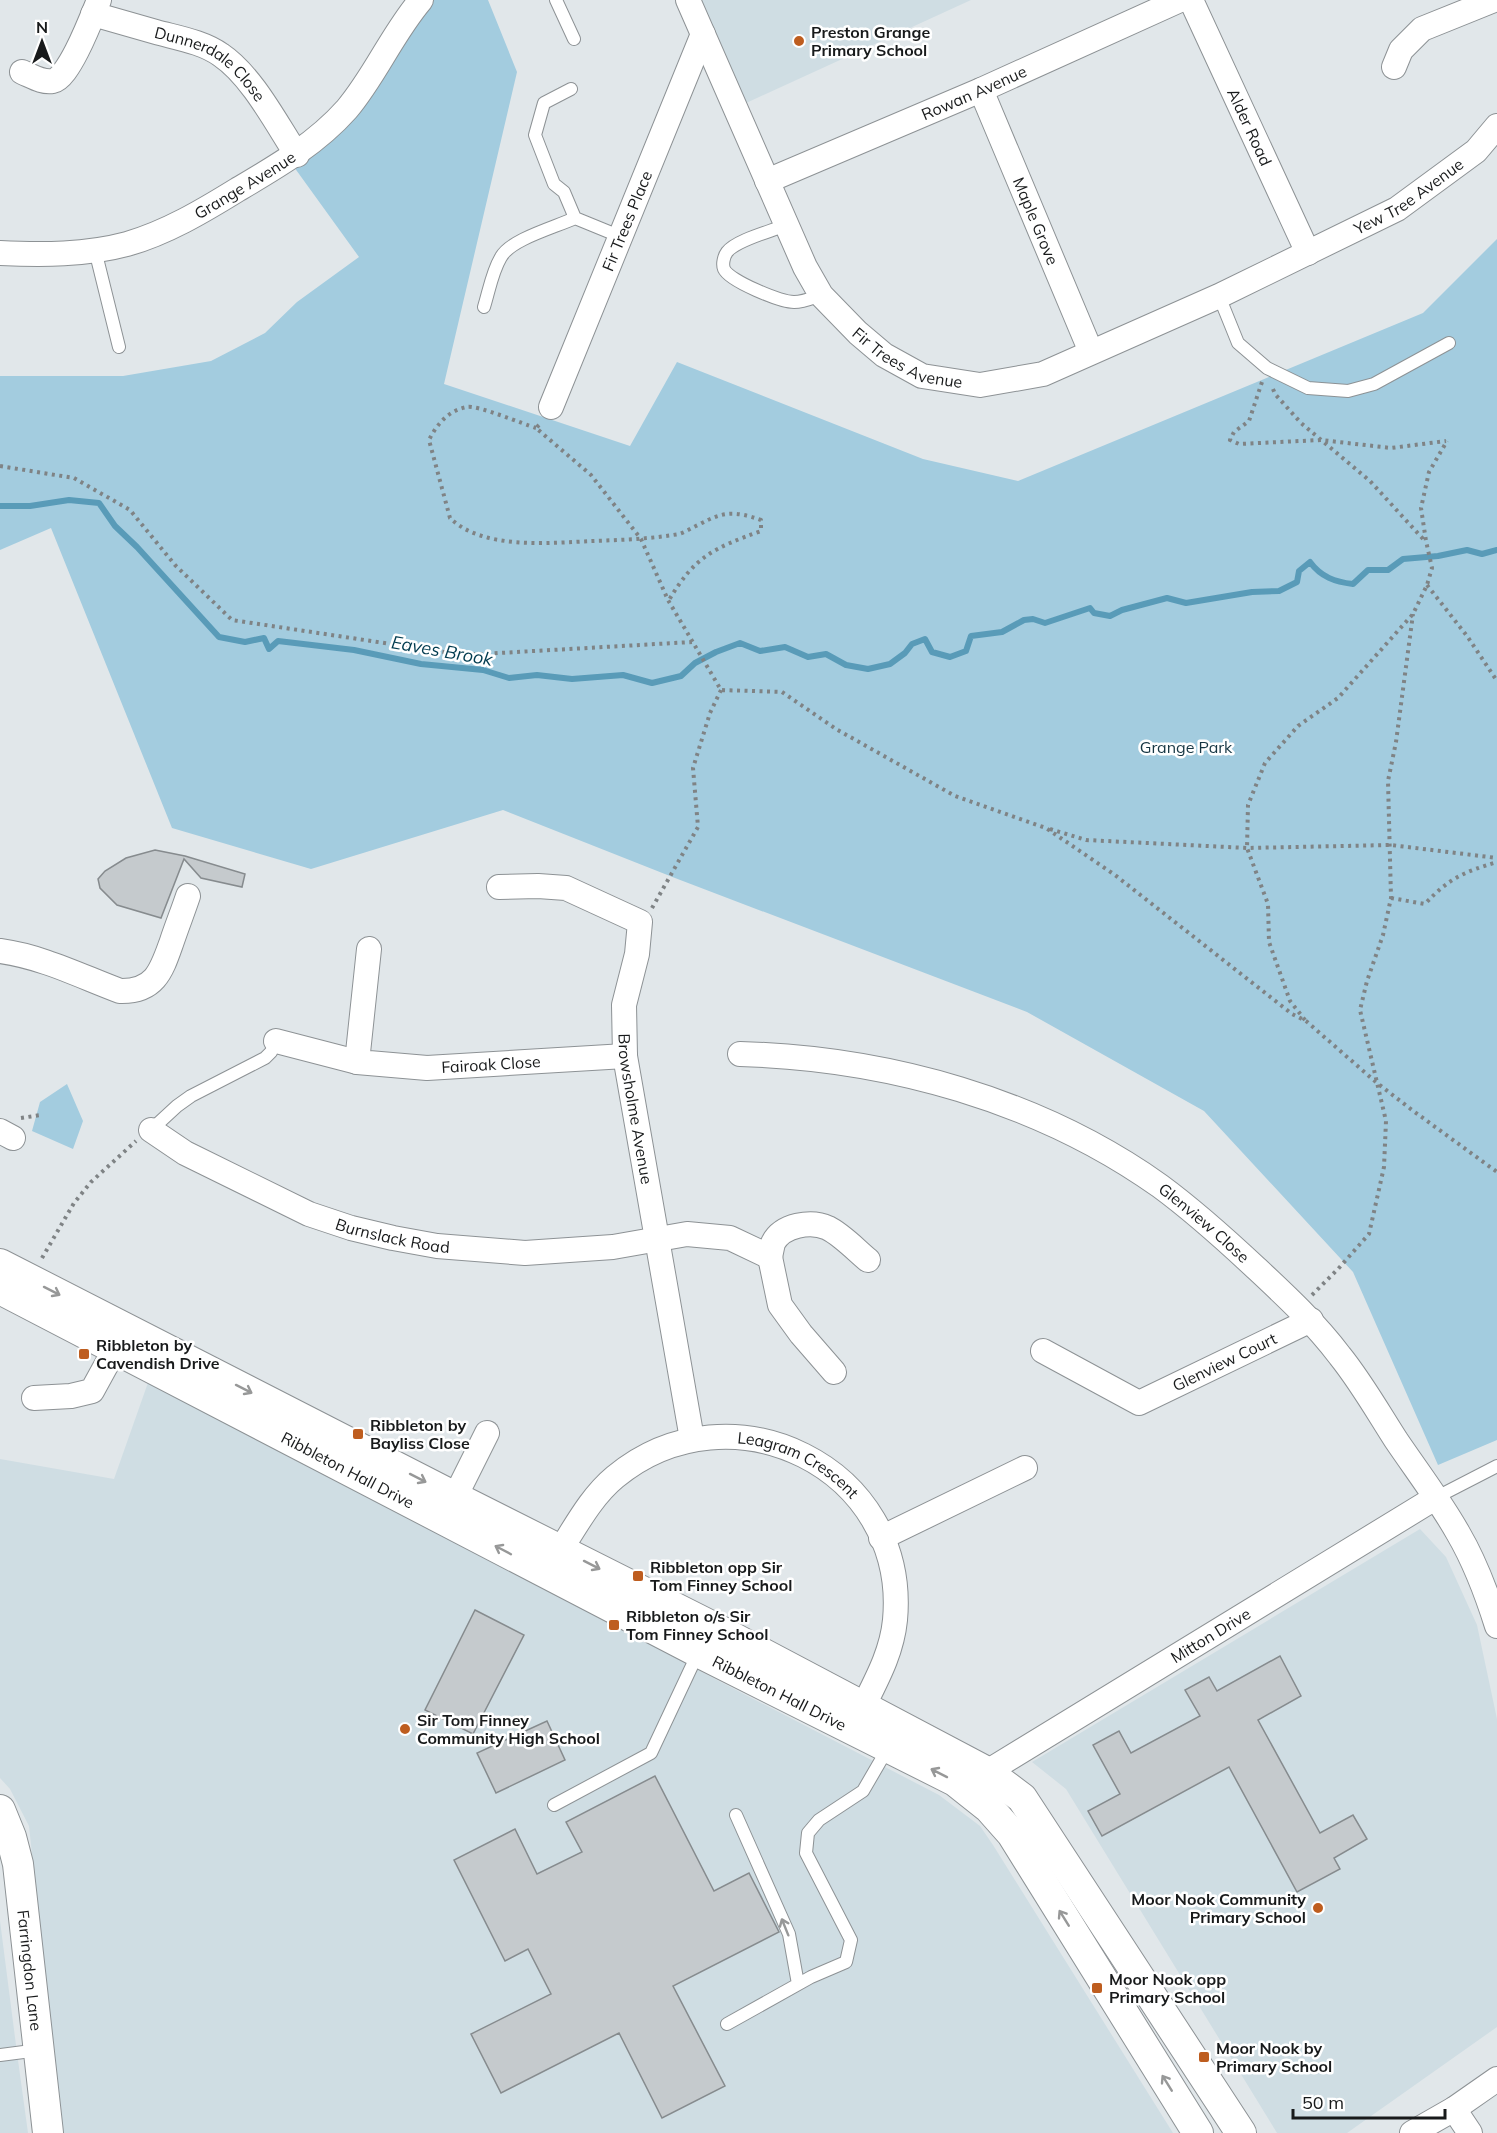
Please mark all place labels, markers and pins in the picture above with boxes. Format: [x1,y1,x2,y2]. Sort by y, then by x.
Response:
place label: Preston Grange Primary School [811,22,930,60]
marker: Preston Grange Primary School [792,34,806,48]
place label: Ribbleton by Cavendish Drive [96,1335,220,1373]
marker: Ribbleton by Cavendish Drive [77,1347,91,1361]
place label: Ribbleton by Bayliss Close [370,1415,470,1453]
marker: Ribbleton by Bayliss Close [351,1427,365,1441]
place label: Ribbleton opp Sir Tom Finney School [650,1557,792,1595]
marker: Ribbleton opp Sir Tom Finney School [631,1569,645,1583]
place label: Ribbleton o/s Sir Tom Finney School [626,1606,768,1644]
marker: Ribbleton o/s Sir Tom Finney School [607,1618,621,1632]
place label: Sir Tom Finney Community High School [417,1710,600,1748]
marker: Sir Tom Finney Community High School [398,1722,412,1736]
place label: Moor Nook Community Primary School [1131,1889,1306,1927]
marker: Moor Nook Community Primary School [1311,1901,1325,1915]
place label: Moor Nook opp Primary School [1109,1969,1226,2007]
marker: Moor Nook opp Primary School [1090,1981,1104,1995]
place label: Moor Nook by Primary School [1216,2038,1332,2076]
marker: Moor Nook by Primary School [1197,2050,1211,2064]

